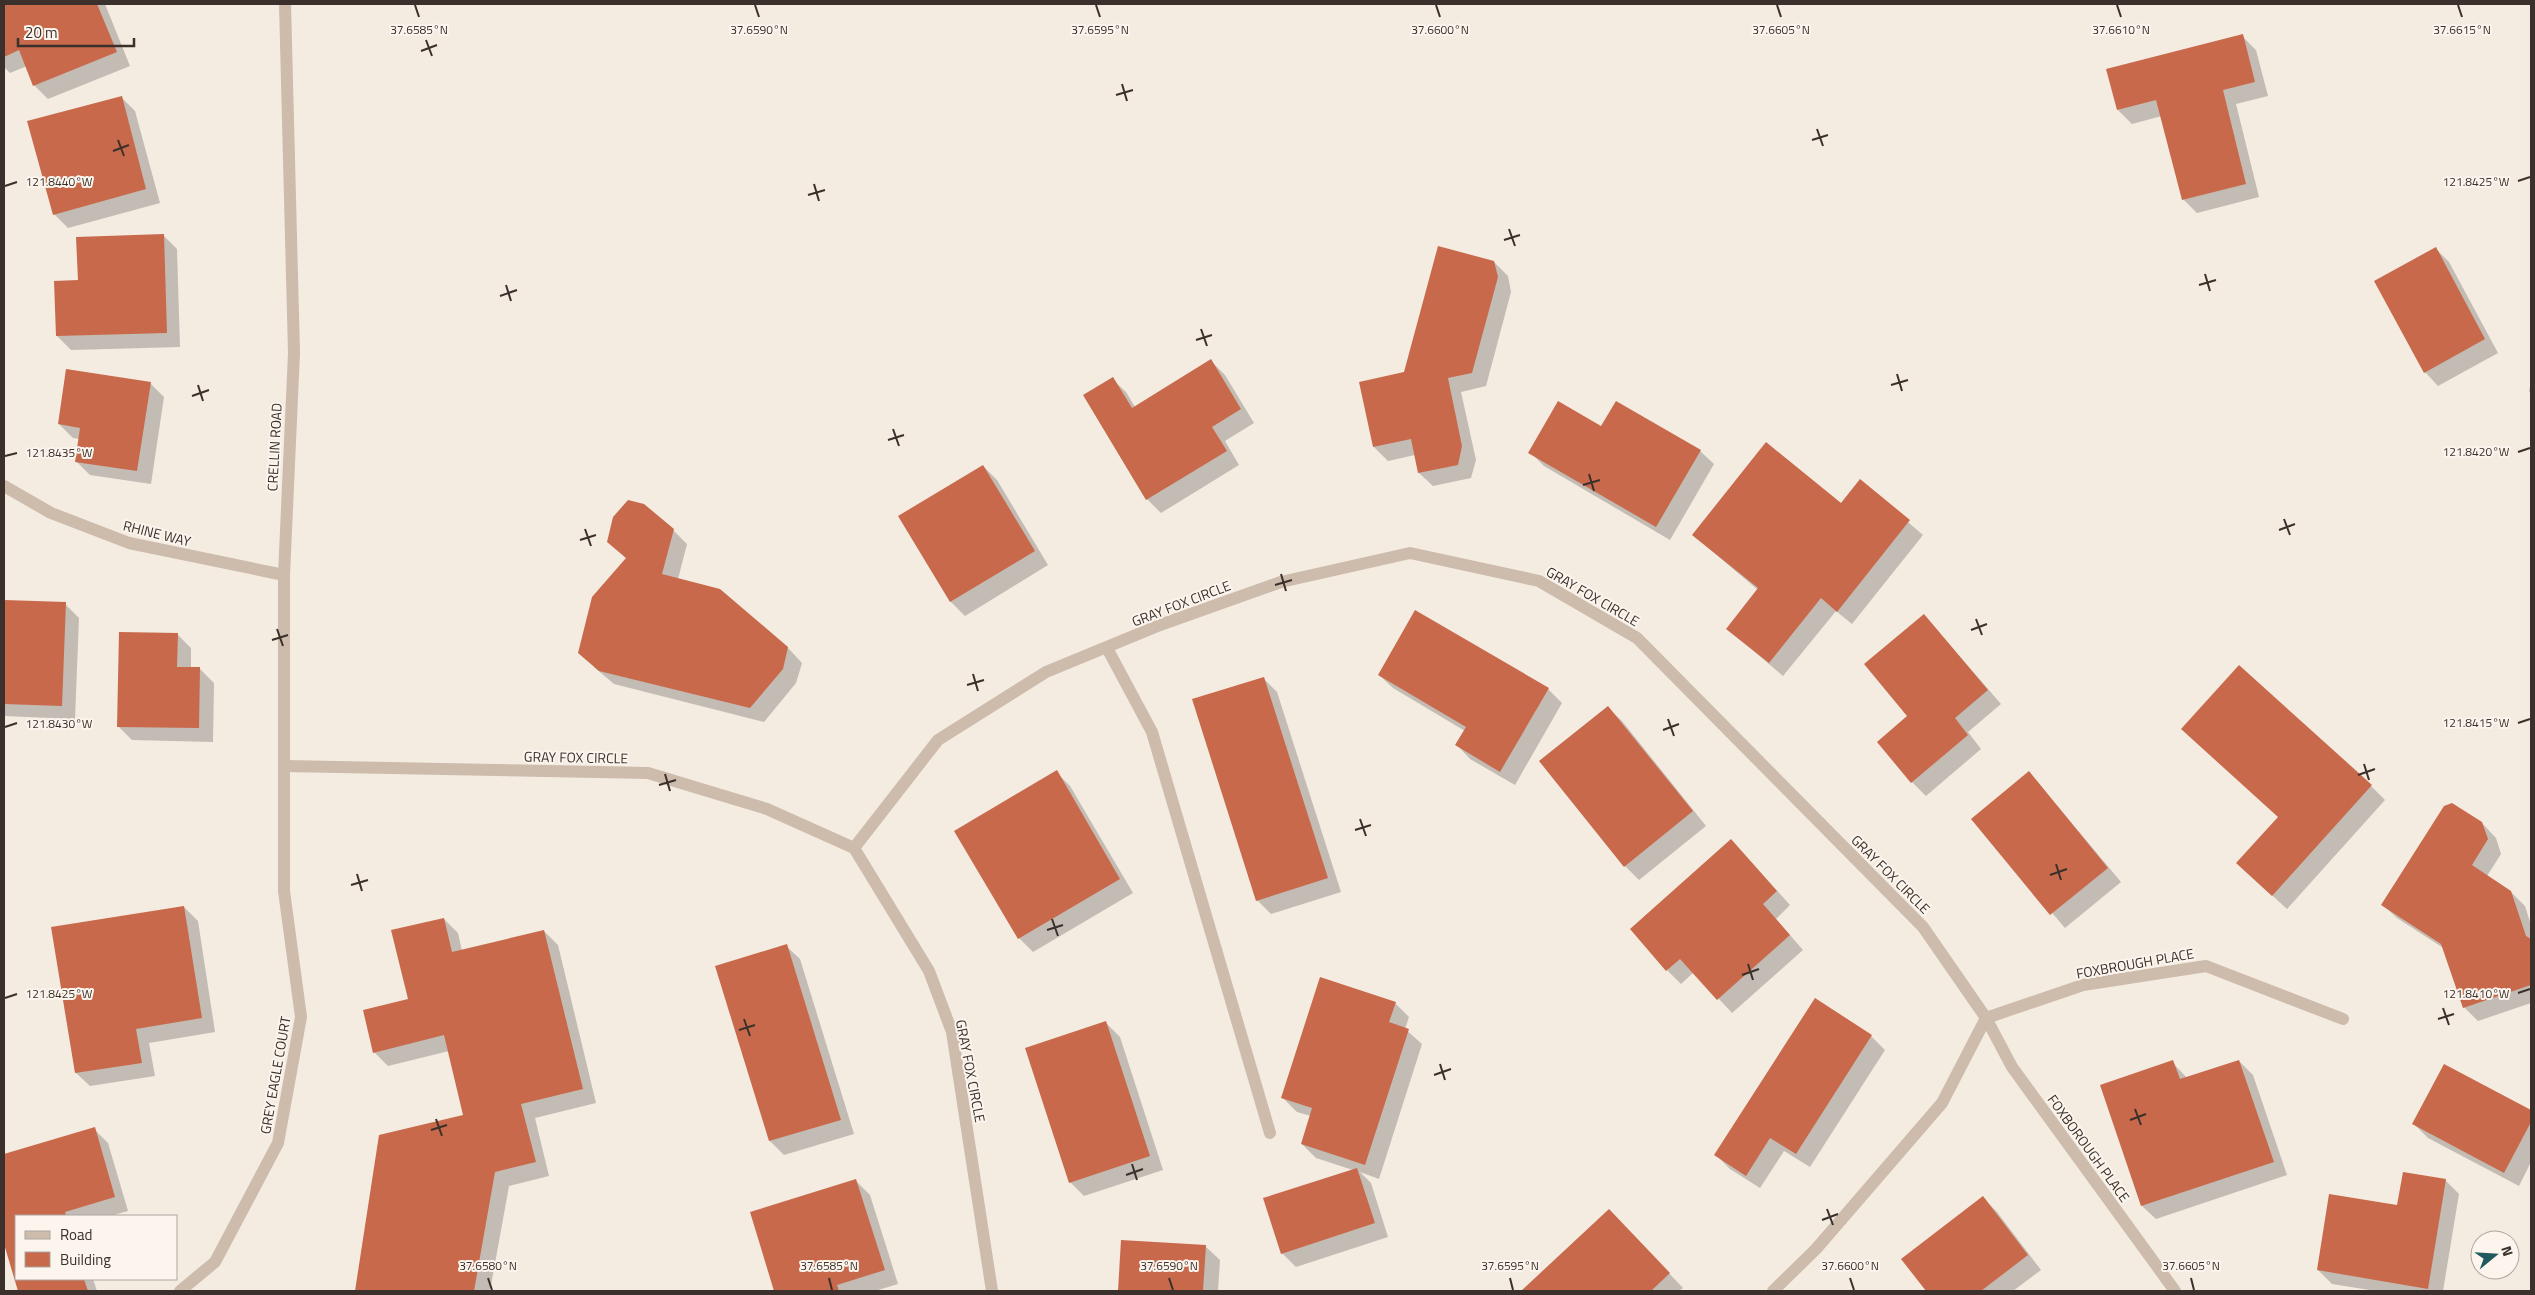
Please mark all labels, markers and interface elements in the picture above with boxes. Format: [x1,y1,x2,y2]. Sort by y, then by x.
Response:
scale bar [18,15,134,47]
text: 37.6585°N [390,20,448,39]
text: 37.6590°N [730,20,788,39]
text: 37.6595°N [1071,20,1129,39]
text: 37.6600°N [1411,20,1469,39]
text: 37.6605°N [1752,20,1810,39]
text: 37.6610°N [2092,20,2150,39]
text: 37.6615°N [2433,20,2491,39]
text: 20 m [25,21,58,44]
text: 121.8440°W [26,172,93,191]
text: 121.8425°W [2443,172,2510,191]
street label: CRELLIN ROAD [261,402,287,492]
text: 121.8420°W [2443,442,2510,461]
text: 121.8435°W [26,443,93,462]
street label: RHINE WAY [121,514,194,552]
street label: GRAY FOX CIRCLE [1543,561,1644,631]
street label: GRAY FOX CIRCLE [1129,574,1234,631]
text: 121.8415°W [2443,713,2510,732]
text: 121.8430°W [26,714,93,733]
street label: GRAY FOX CIRCLE [524,746,629,768]
street label: GRAY FOX CIRCLE [1847,830,1935,918]
street label: FOXBROUGH PLACE [2074,942,2196,984]
text: 121.8425°W [26,984,93,1003]
text: 121.8410°W [2443,984,2510,1003]
street label: GREY EAGLE COURT [254,1014,296,1136]
street label: GRAY FOX CIRCLE [951,1018,991,1124]
street label: FOXBOROUGH PLACE [2043,1090,2135,1206]
legend [15,1215,178,1280]
text: Road [60,1223,92,1246]
north arrow [2470,1230,2520,1280]
text: N [2496,1243,2519,1259]
text: Building [60,1248,111,1271]
text: 37.6580°N [459,1256,517,1275]
text: 37.6585°N [800,1256,858,1275]
text: 37.6590°N [1140,1256,1198,1275]
text: 37.6595°N [1481,1256,1539,1275]
text: 37.6600°N [1821,1256,1879,1275]
text: 37.6605°N [2162,1256,2220,1275]

